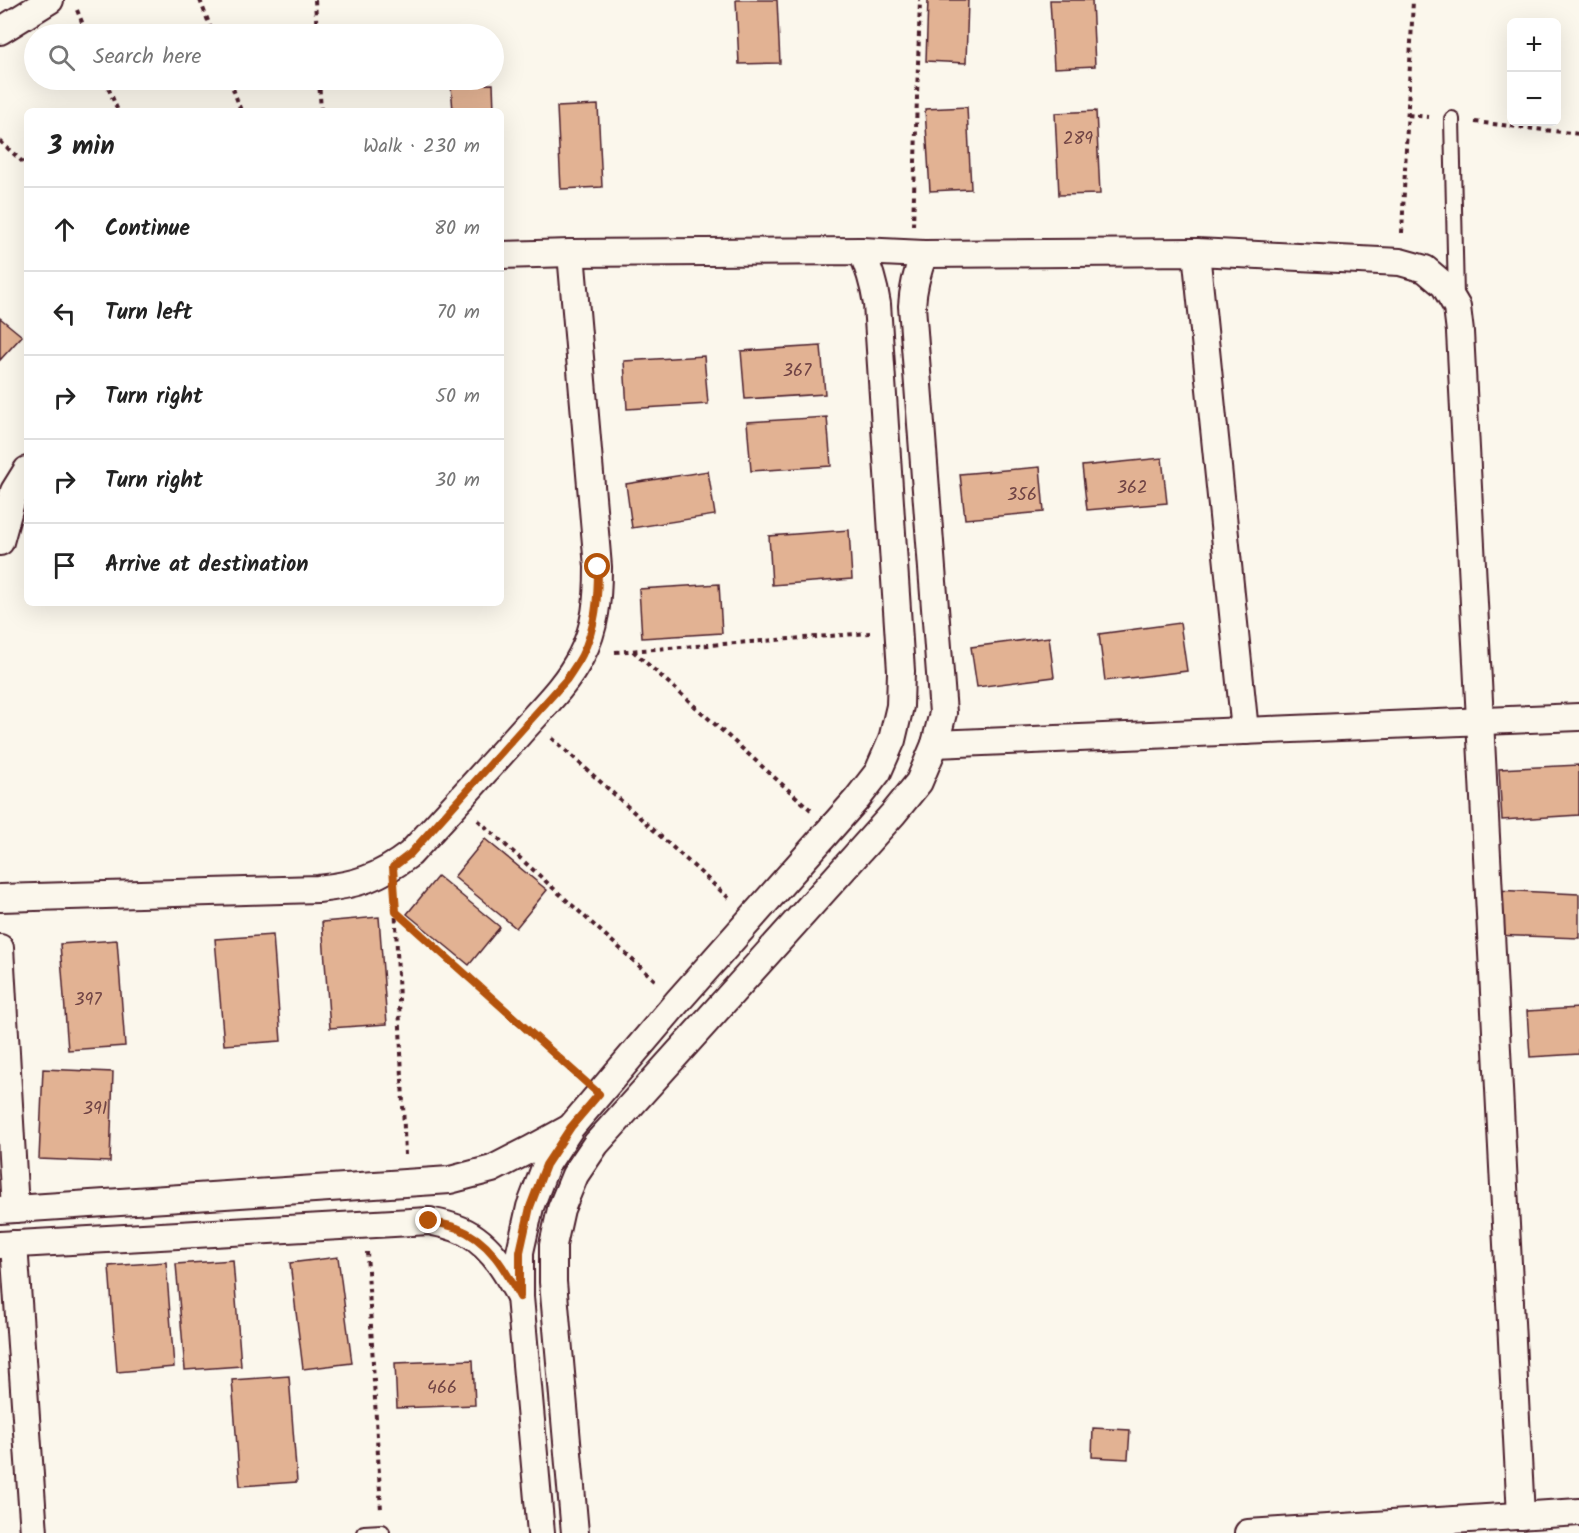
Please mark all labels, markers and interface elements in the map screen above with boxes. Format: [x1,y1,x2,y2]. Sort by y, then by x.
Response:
map controls [1507,18,1561,126]
button: + [1507,18,1561,72]
search box [24,24,504,90]
text: Search here [93,40,201,75]
icon: search [45,41,78,74]
button: − [1507,72,1561,126]
house number: 289 [1063,125,1093,154]
text: 3 min [48,126,115,168]
text: Walk · 230 m [363,131,480,163]
text: Continue [105,212,190,247]
icon: ahead [48,213,81,246]
text: 80 m [434,213,480,245]
text: Turn left [105,296,192,331]
icon: left [48,297,81,330]
text: 70 m [437,297,480,329]
house number: 367 [783,357,812,386]
text: Turn right [105,380,203,415]
icon: right [48,381,81,414]
text: 50 m [435,381,480,413]
text: Turn right [105,464,203,499]
icon: right [48,465,81,498]
text: 30 m [435,465,480,497]
house number: 362 [1117,474,1147,503]
house number: 356 [1007,481,1037,510]
text: Arrive at destination [105,548,308,583]
icon: arrive [48,549,81,582]
route start [584,553,610,579]
house number: 397 [74,986,102,1015]
house number: 391 [83,1095,107,1124]
route end [415,1207,441,1233]
house number: 466 [427,1374,457,1403]

